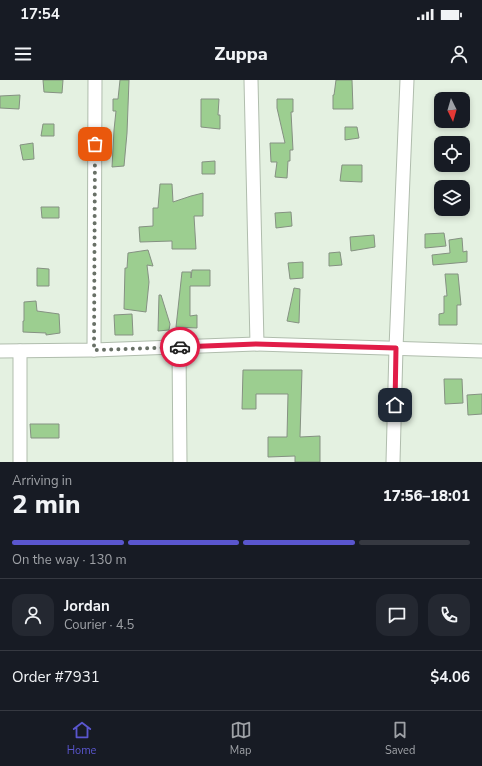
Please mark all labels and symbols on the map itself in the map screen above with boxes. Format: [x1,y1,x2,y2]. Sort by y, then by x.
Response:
north arrow [434,92,470,128]
pin [78,127,112,161]
courier [160,327,200,367]
pin [378,388,412,422]

